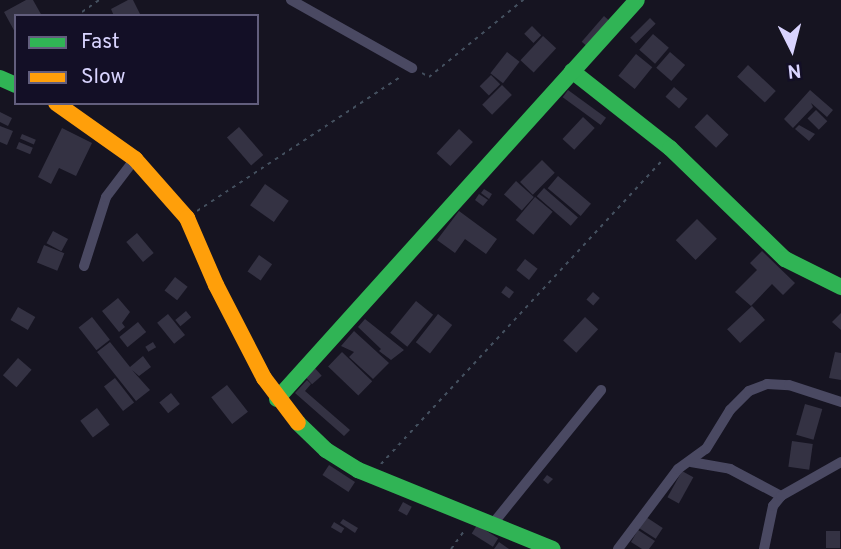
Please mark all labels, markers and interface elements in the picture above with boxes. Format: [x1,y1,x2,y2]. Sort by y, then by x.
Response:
legend [14,14,259,105]
north arrow [757,14,827,84]
text: Fast [81,29,120,56]
text: N [786,57,802,83]
text: Slow [81,64,126,91]

